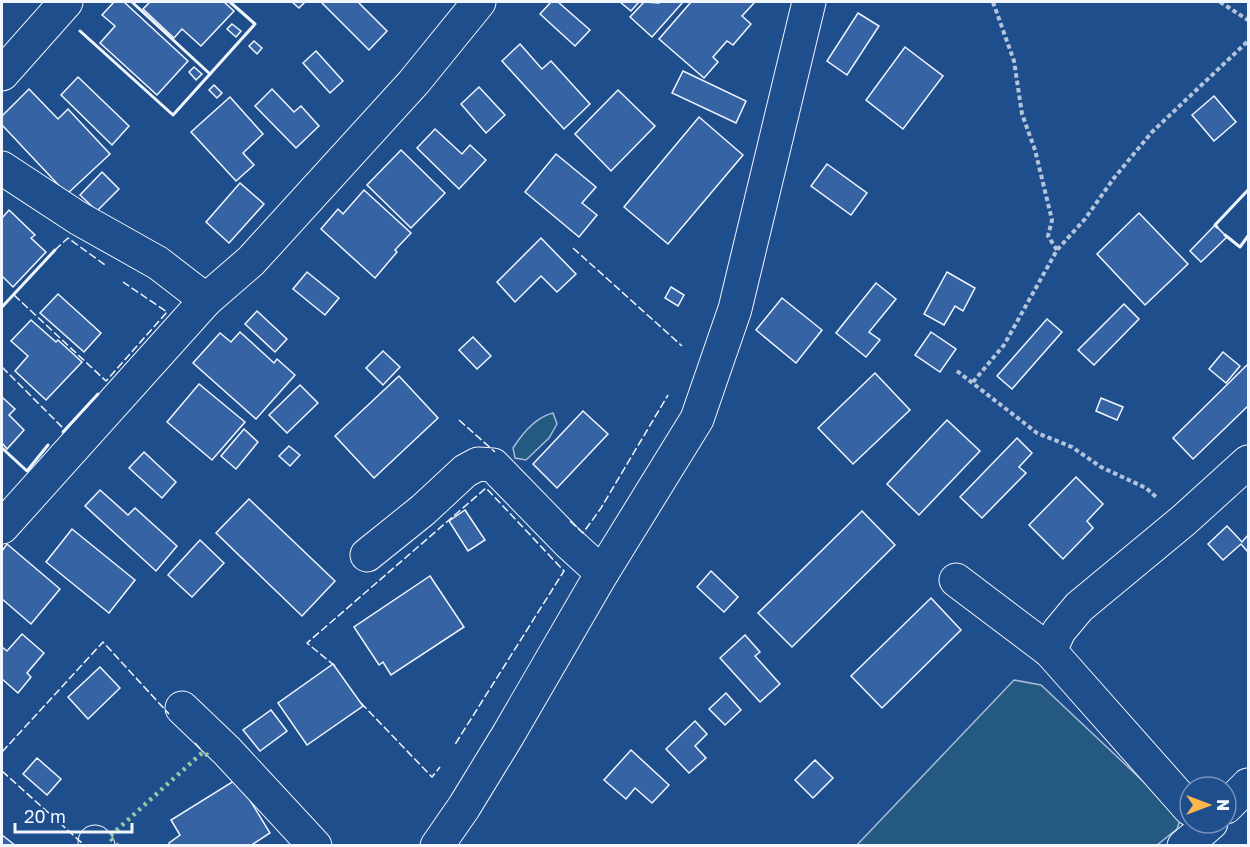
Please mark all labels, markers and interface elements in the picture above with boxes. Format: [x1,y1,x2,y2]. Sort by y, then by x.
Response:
north arrow [1178,775,1238,835]
scale bar [15,796,132,834]
text: N [1213,799,1233,811]
text: 20 m [24,805,66,827]

